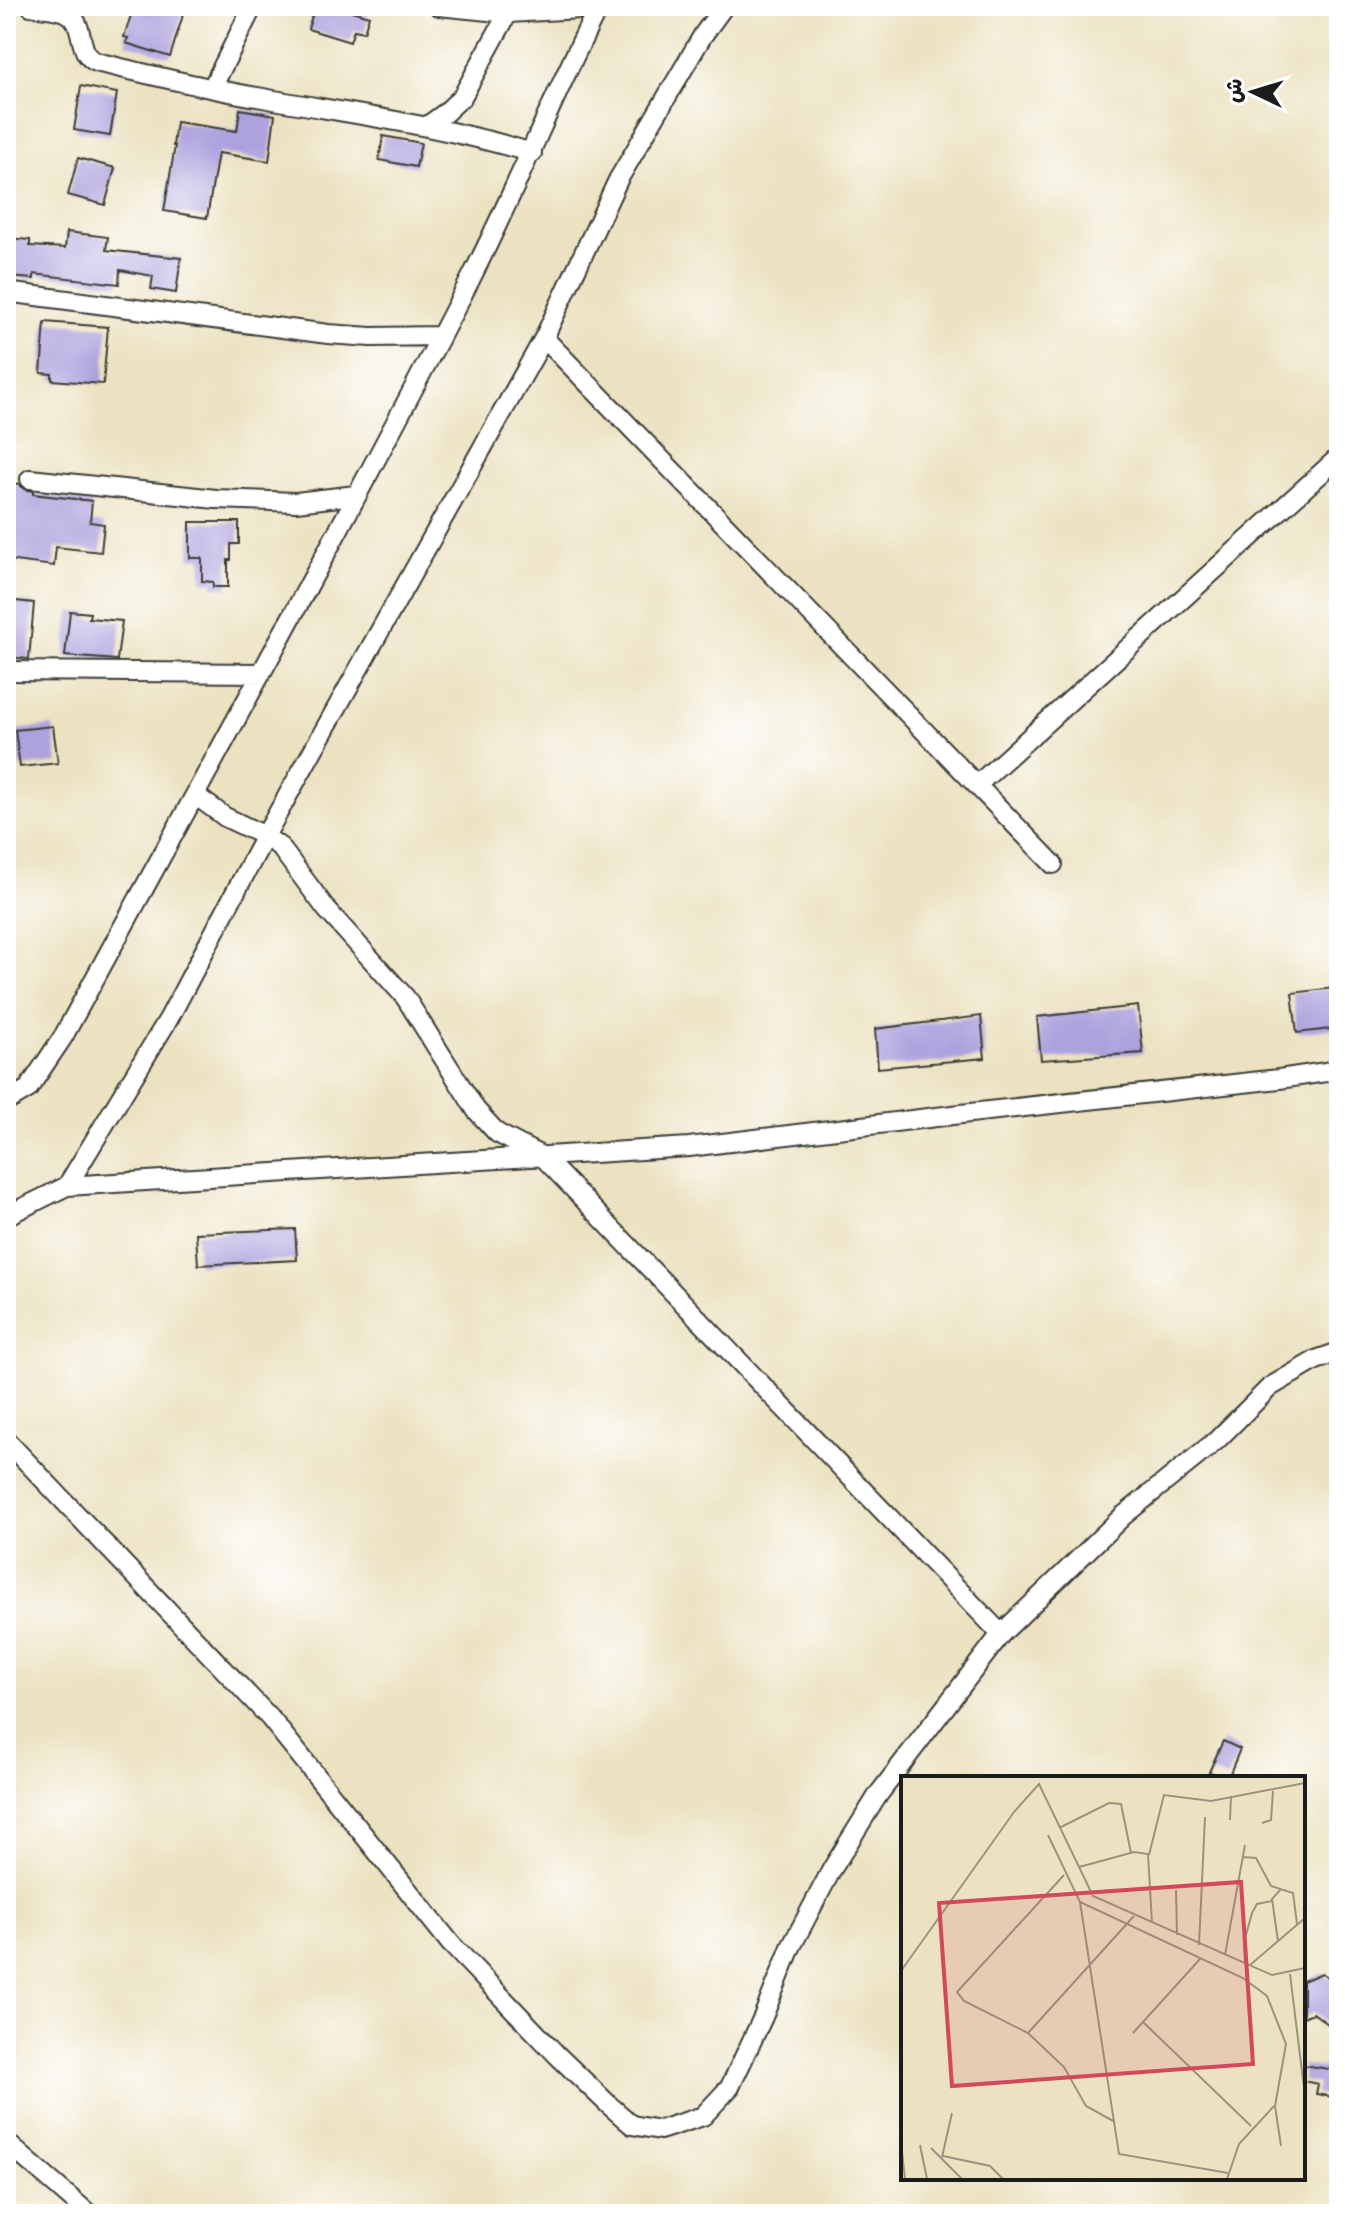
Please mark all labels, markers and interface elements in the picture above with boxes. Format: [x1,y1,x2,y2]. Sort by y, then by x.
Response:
north arrow [1213,52,1293,132]
text: ش [1223,78,1251,104]
inset map [901,1776,1305,2180]

